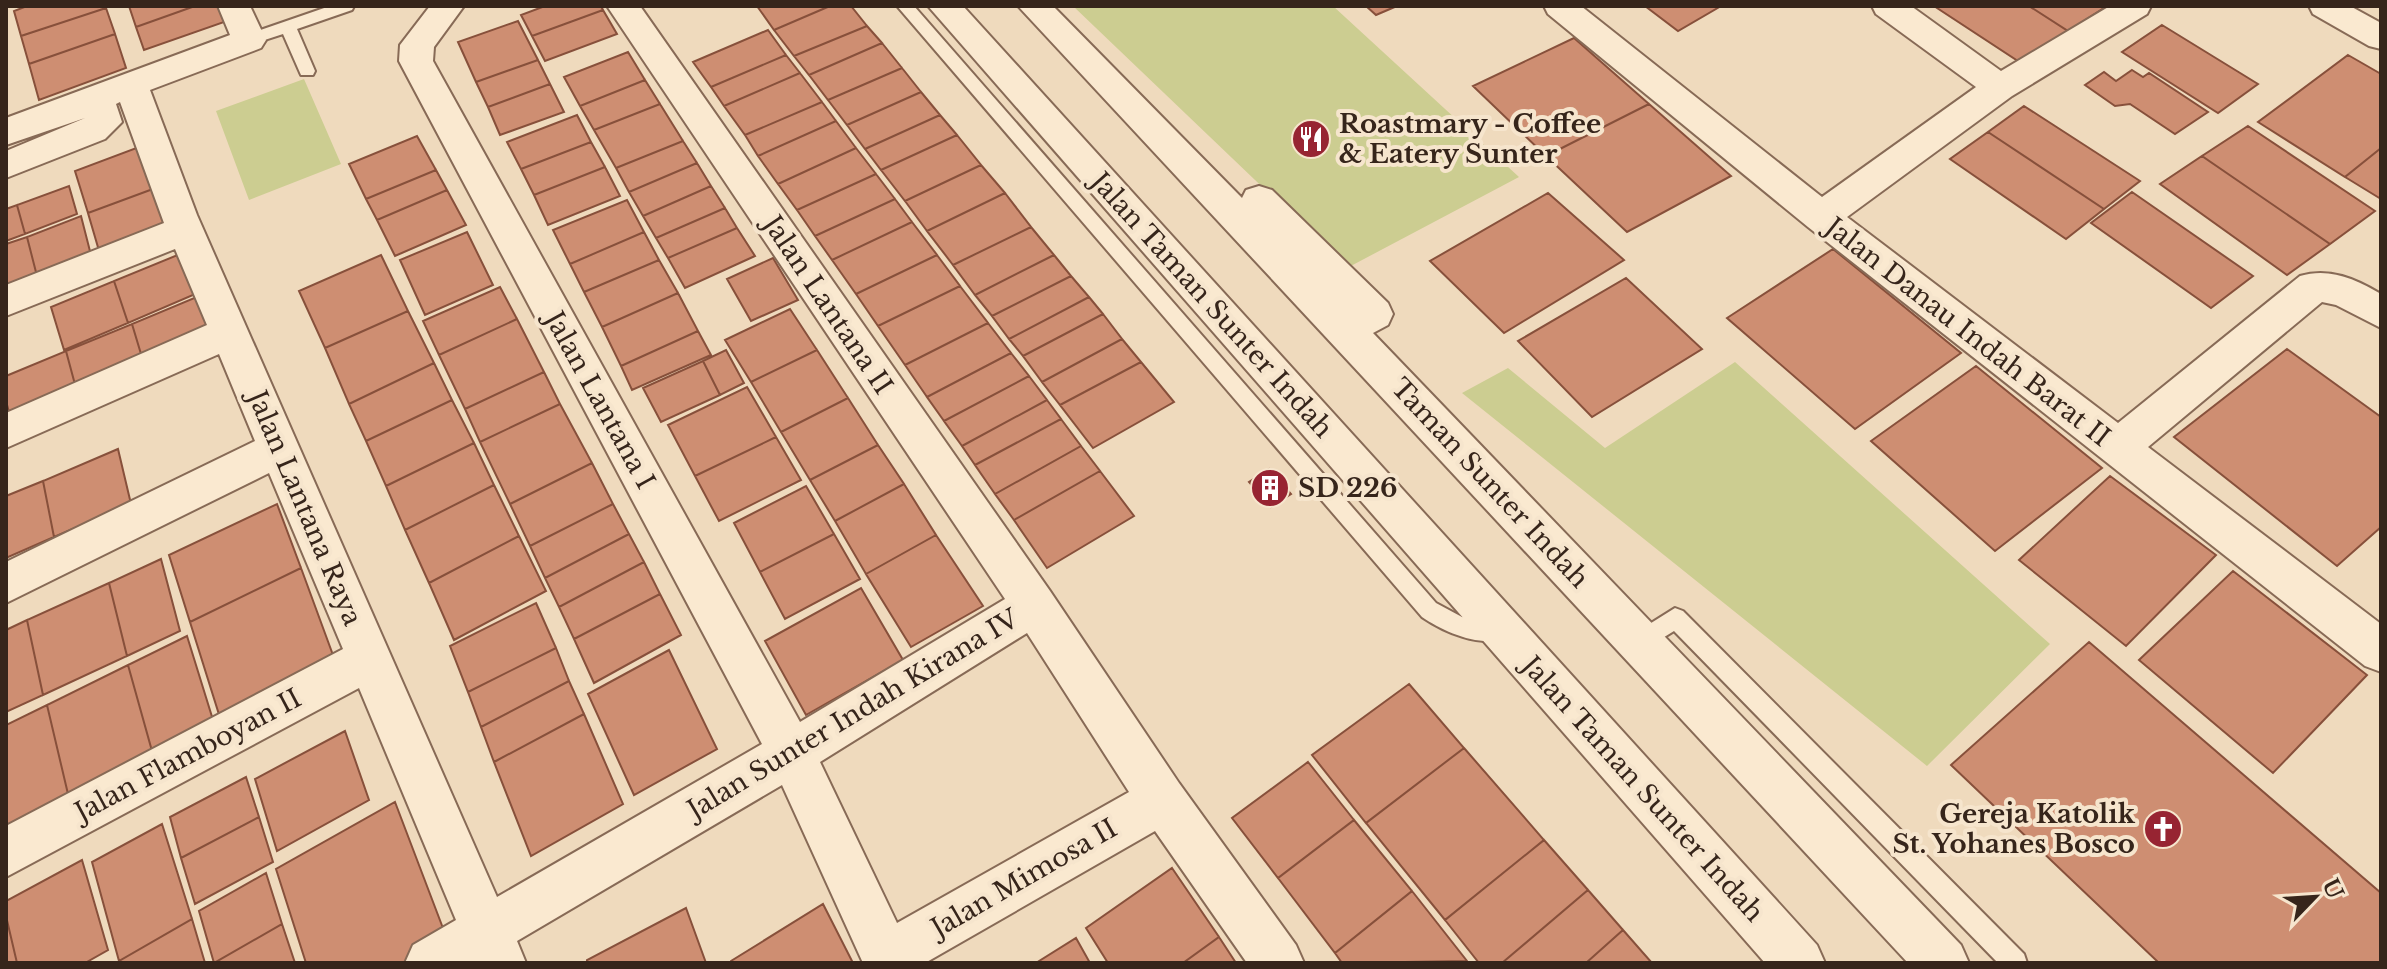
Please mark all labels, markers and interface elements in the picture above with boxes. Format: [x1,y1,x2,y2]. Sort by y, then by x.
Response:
place label: Roastmary - Coffee & Eatery Sunter [1339,108,1601,170]
restaurant icon: Roastmary - Coffee & Eatery Sunter [1290,118,1332,160]
street label: Jalan Taman Sunter Indah [1082,163,1340,444]
street label: Jalan Lantana II [755,207,900,400]
street label: Jalan Danau Indah Barat II [1817,209,2117,453]
street label: Jalan Lantana I [537,303,662,494]
street label: Taman Sunter Indah [1385,372,1595,594]
street label: Jalan Lantana Raya [240,383,369,631]
building icon: SD 226 [1249,467,1291,509]
place label: SD 226 [1298,472,1397,504]
street label: Jalan Sunter Indah Kirana IV [679,602,1025,827]
street label: Jalan Taman Sunter Indah [1513,647,1771,928]
street label: Jalan Flamboyan II [67,682,307,830]
place label: Gereja Katolik St. Yohanes Bosco [1892,798,2136,860]
church icon: Gereja Katolik St. Yohanes Bosco [2142,808,2184,850]
street label: Jalan Mimosa II [923,812,1123,946]
north arrow [2275,857,2355,937]
text: U [2316,874,2349,904]

